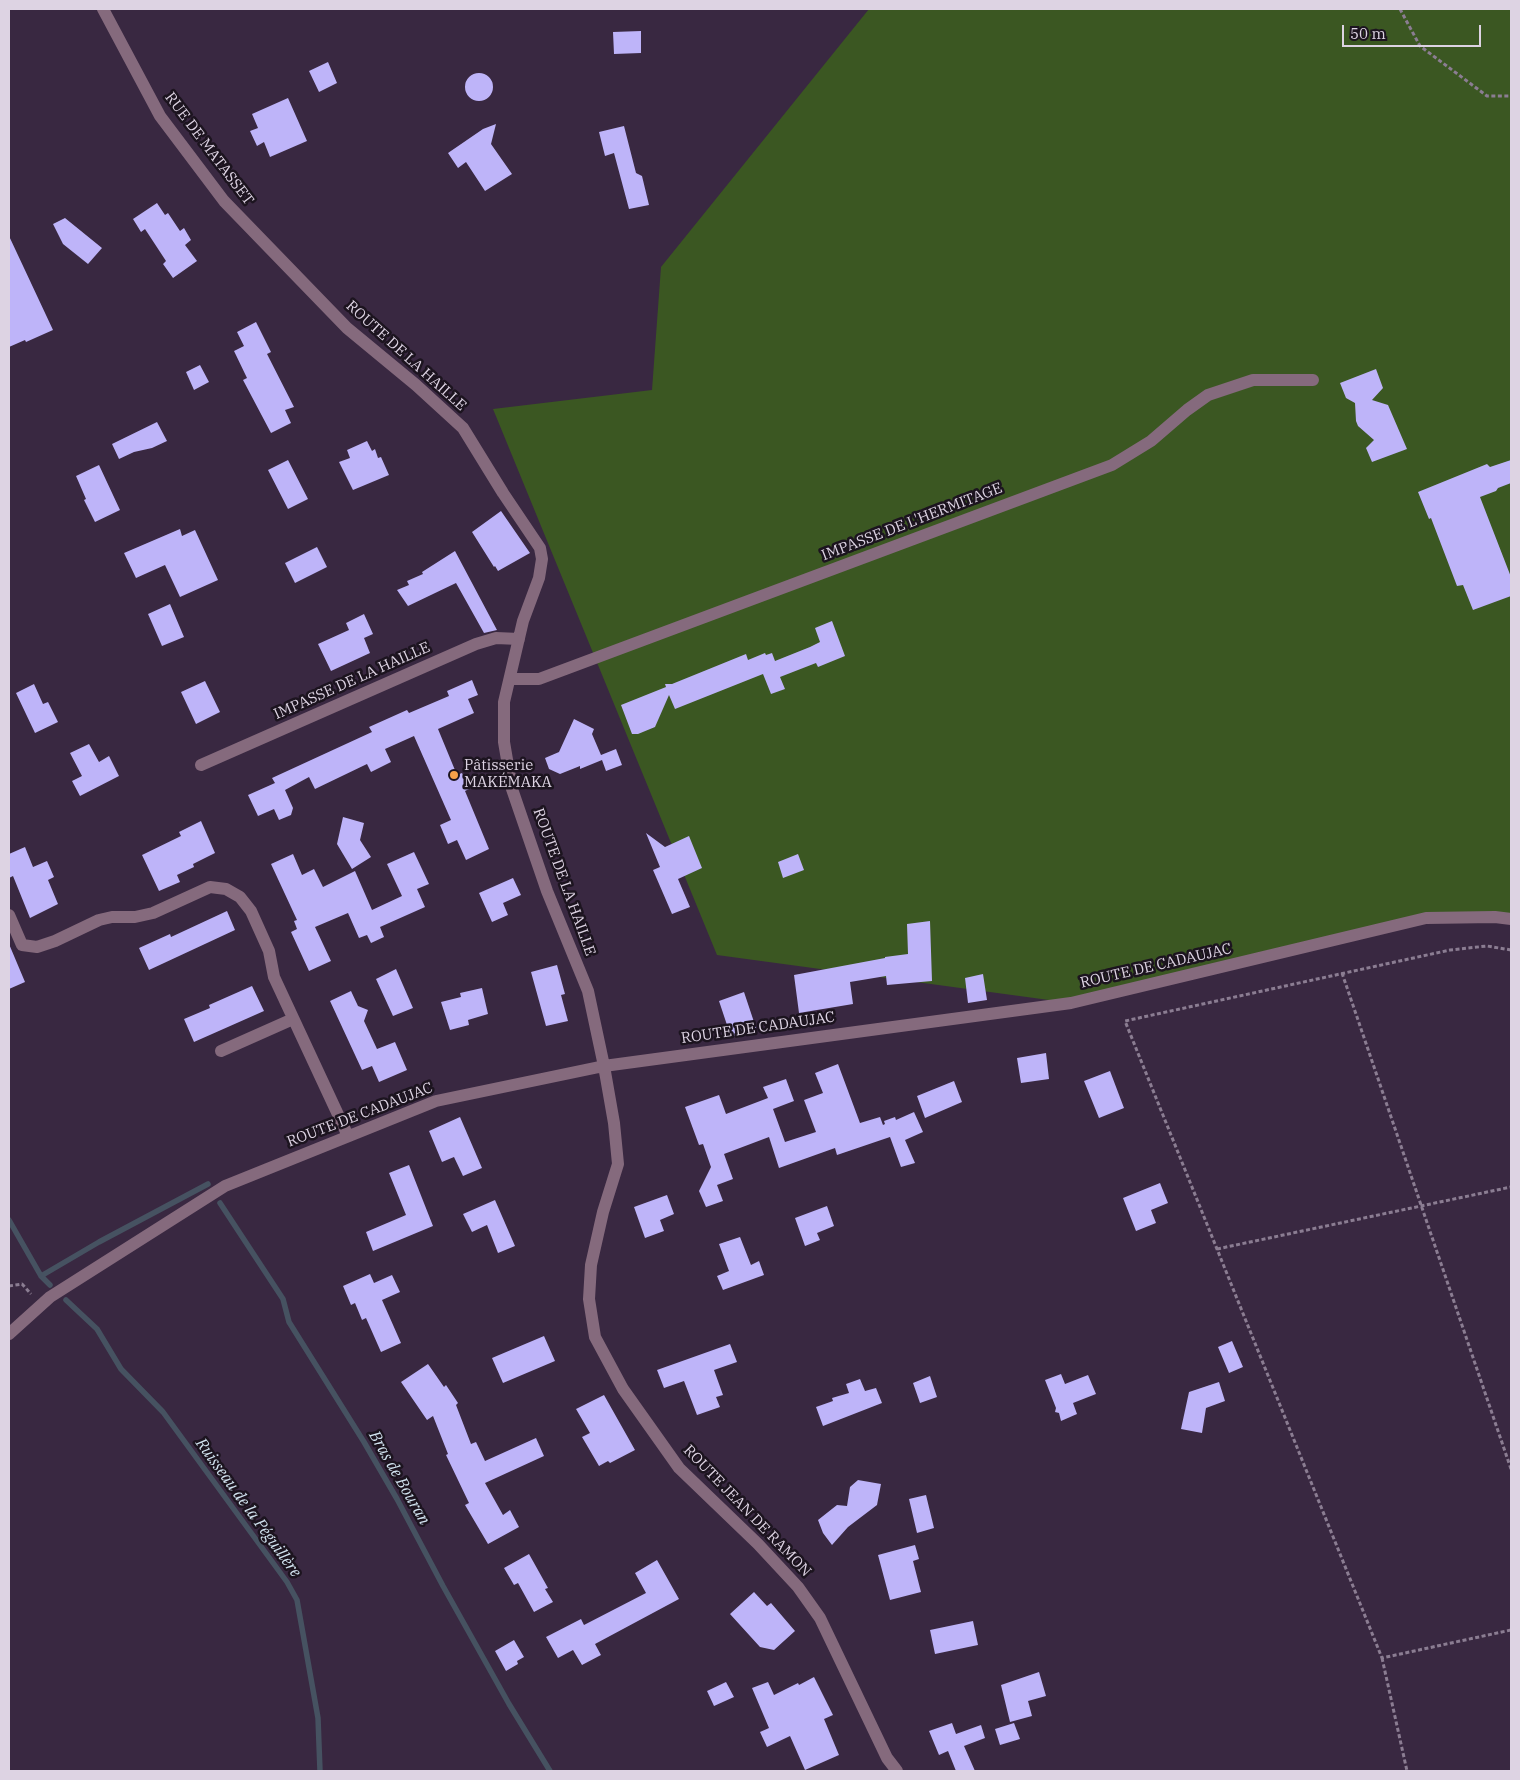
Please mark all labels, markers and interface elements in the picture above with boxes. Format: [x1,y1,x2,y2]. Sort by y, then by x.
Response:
scale bar [1345,15,1484,47]
text: 50 m [1350,24,1386,43]
street label: RUE DE MATASSET [161,89,257,209]
street label: ROUTE DE LA HAILLE [342,297,470,415]
street label: IMPASSE DE L'HERMITAGE [819,479,1005,565]
street label: IMPASSE DE LA HAILLE [271,638,433,724]
place label: Pâtisserie MAKÉMAKA [464,757,552,792]
marker: Pâtisserie MAKÉMAKA [448,769,460,781]
street label: ROUTE DE LA HAILLE [529,806,599,958]
street label: ROUTE DE CADAUJAC [1078,940,1234,992]
street label: ROUTE DE CADAUJAC [680,1008,836,1048]
street label: ROUTE DE CADAUJAC [284,1079,436,1151]
water label: Bras de Bouran [364,1428,434,1528]
water label: Ruisseau de la Péguillère [191,1435,305,1581]
street label: ROUTE JEAN DE RAMON [679,1441,815,1581]

